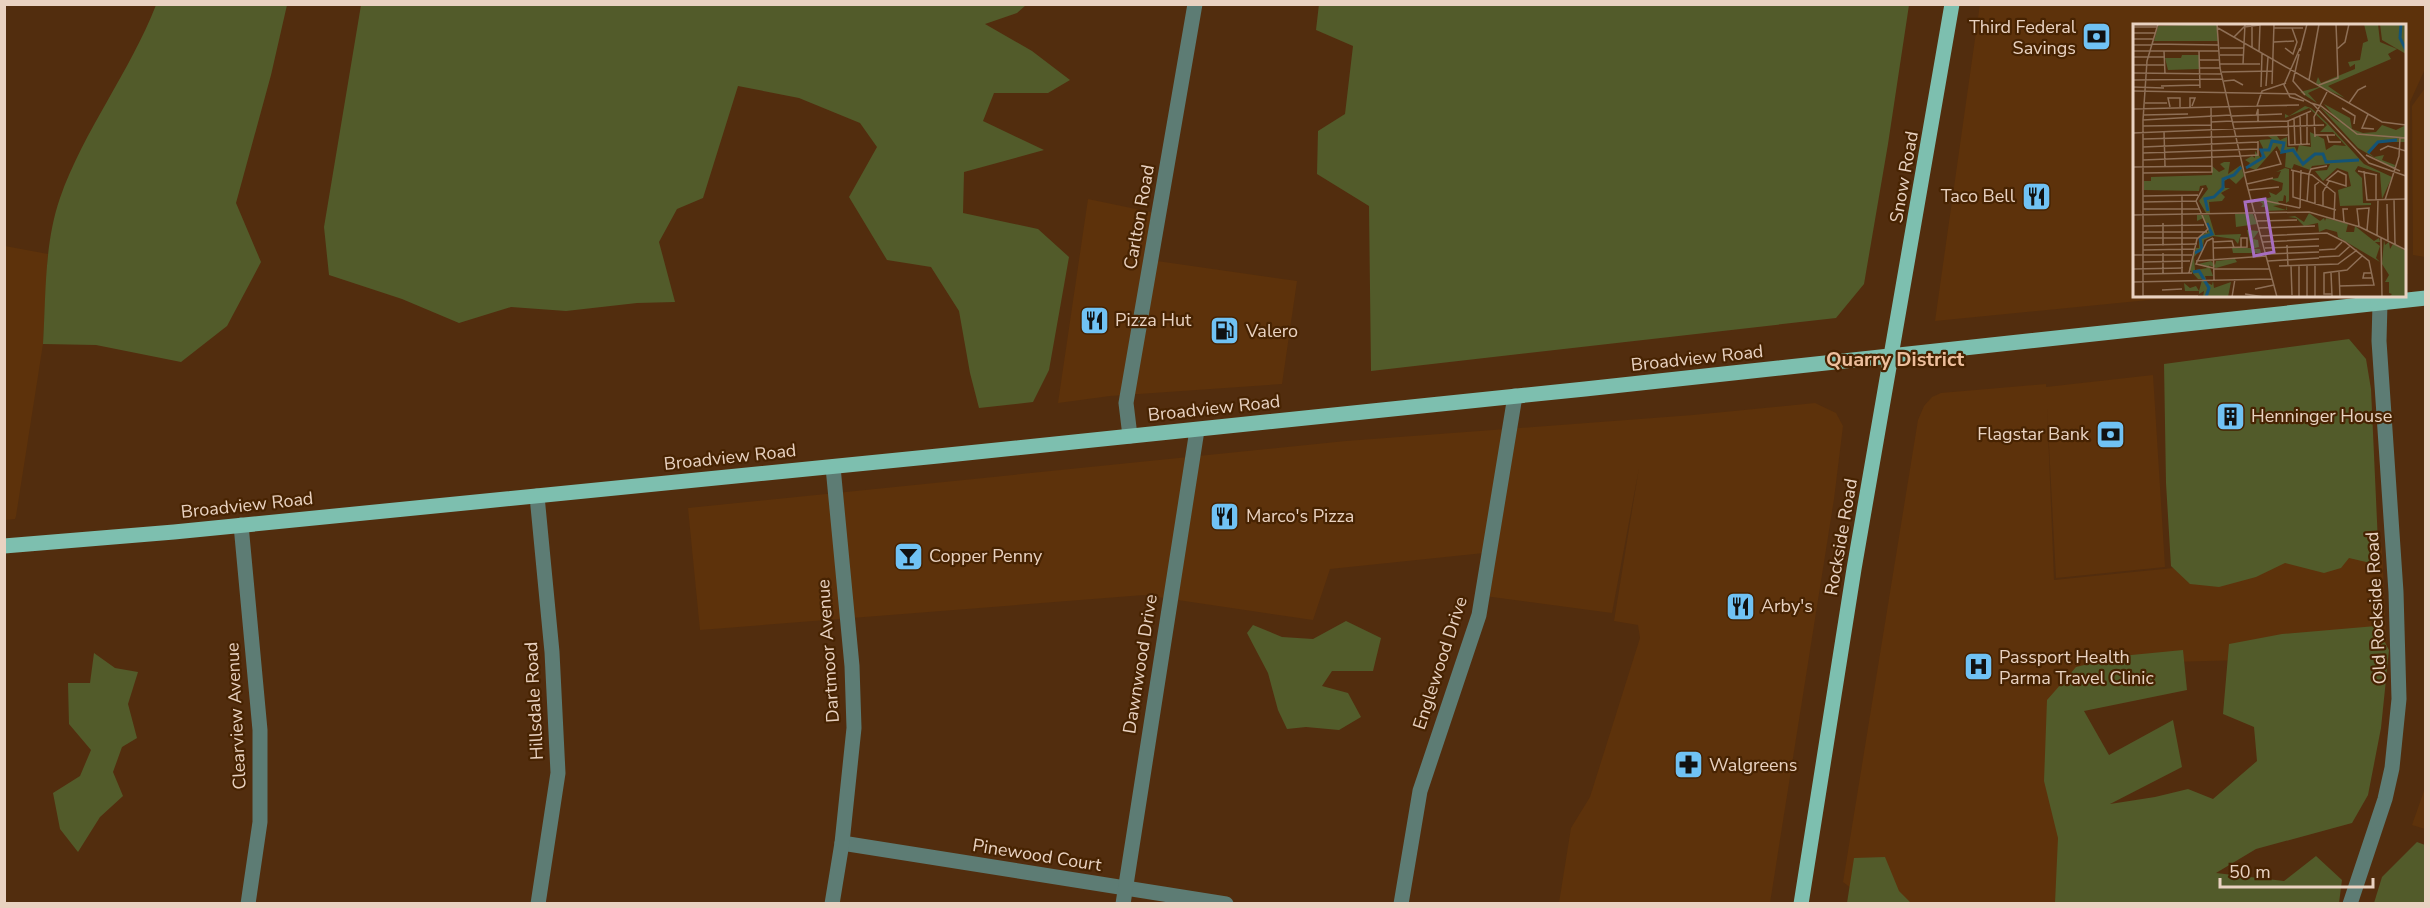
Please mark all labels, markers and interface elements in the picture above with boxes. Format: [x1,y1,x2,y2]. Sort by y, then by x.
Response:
place label: Third Federal Savings [1969,15,2077,60]
bank icon: Third Federal Savings [2081,21,2113,53]
inset map [2133,24,2406,297]
street label: Snow Road [1884,129,1924,225]
street label: Carlton Road [1118,163,1160,271]
restaurant icon: Taco Bell [2020,180,2052,212]
place label: Taco Bell [1941,184,2016,208]
restaurant icon: Pizza Hut [1078,304,1110,336]
place label: Pizza Hut [1115,308,1192,332]
fuel station icon: Valero [1209,315,1241,347]
place label: Valero [1245,319,1298,343]
street label: Broadview Road [1630,339,1764,377]
district label: Quarry District [1826,346,1964,373]
street label: Broadview Road [1147,389,1281,427]
building icon: Henninger House [2214,400,2246,432]
place label: Henninger House [2251,404,2392,428]
bank icon: Flagstar Bank [2094,418,2126,450]
place label: Flagstar Bank [1977,422,2090,446]
street label: Broadview Road [663,438,797,476]
street label: Rockside Road [1819,477,1863,597]
street label: Broadview Road [180,486,314,524]
restaurant icon: Marco's Pizza [1209,500,1241,532]
place label: Marco's Pizza [1246,504,1354,528]
street label: Old Rockside Road [2360,531,2392,685]
bar icon: Copper Penny [892,540,924,572]
place label: Copper Penny [929,544,1043,568]
street label: Dartmoor Avenue [811,578,845,724]
restaurant icon: Arby's [1724,590,1756,622]
street label: Dawnwood Drive [1117,593,1163,735]
street label: Englewood Drive [1407,593,1473,733]
place label: Arby's [1761,594,1813,618]
street label: Hillsdale Road [519,641,549,761]
street label: Clearview Avenue [220,642,252,790]
place label: Passport Health Parma Travel Clinic [1999,645,2154,690]
hospital icon: Passport Health Parma Travel Clinic [1962,651,1994,683]
pharmacy icon: Walgreens [1672,749,1704,781]
place label: Walgreens [1709,753,1797,777]
street label: Pinewood Court [971,833,1104,877]
scale bar [2220,851,2373,889]
text: 50 m [2229,860,2271,884]

